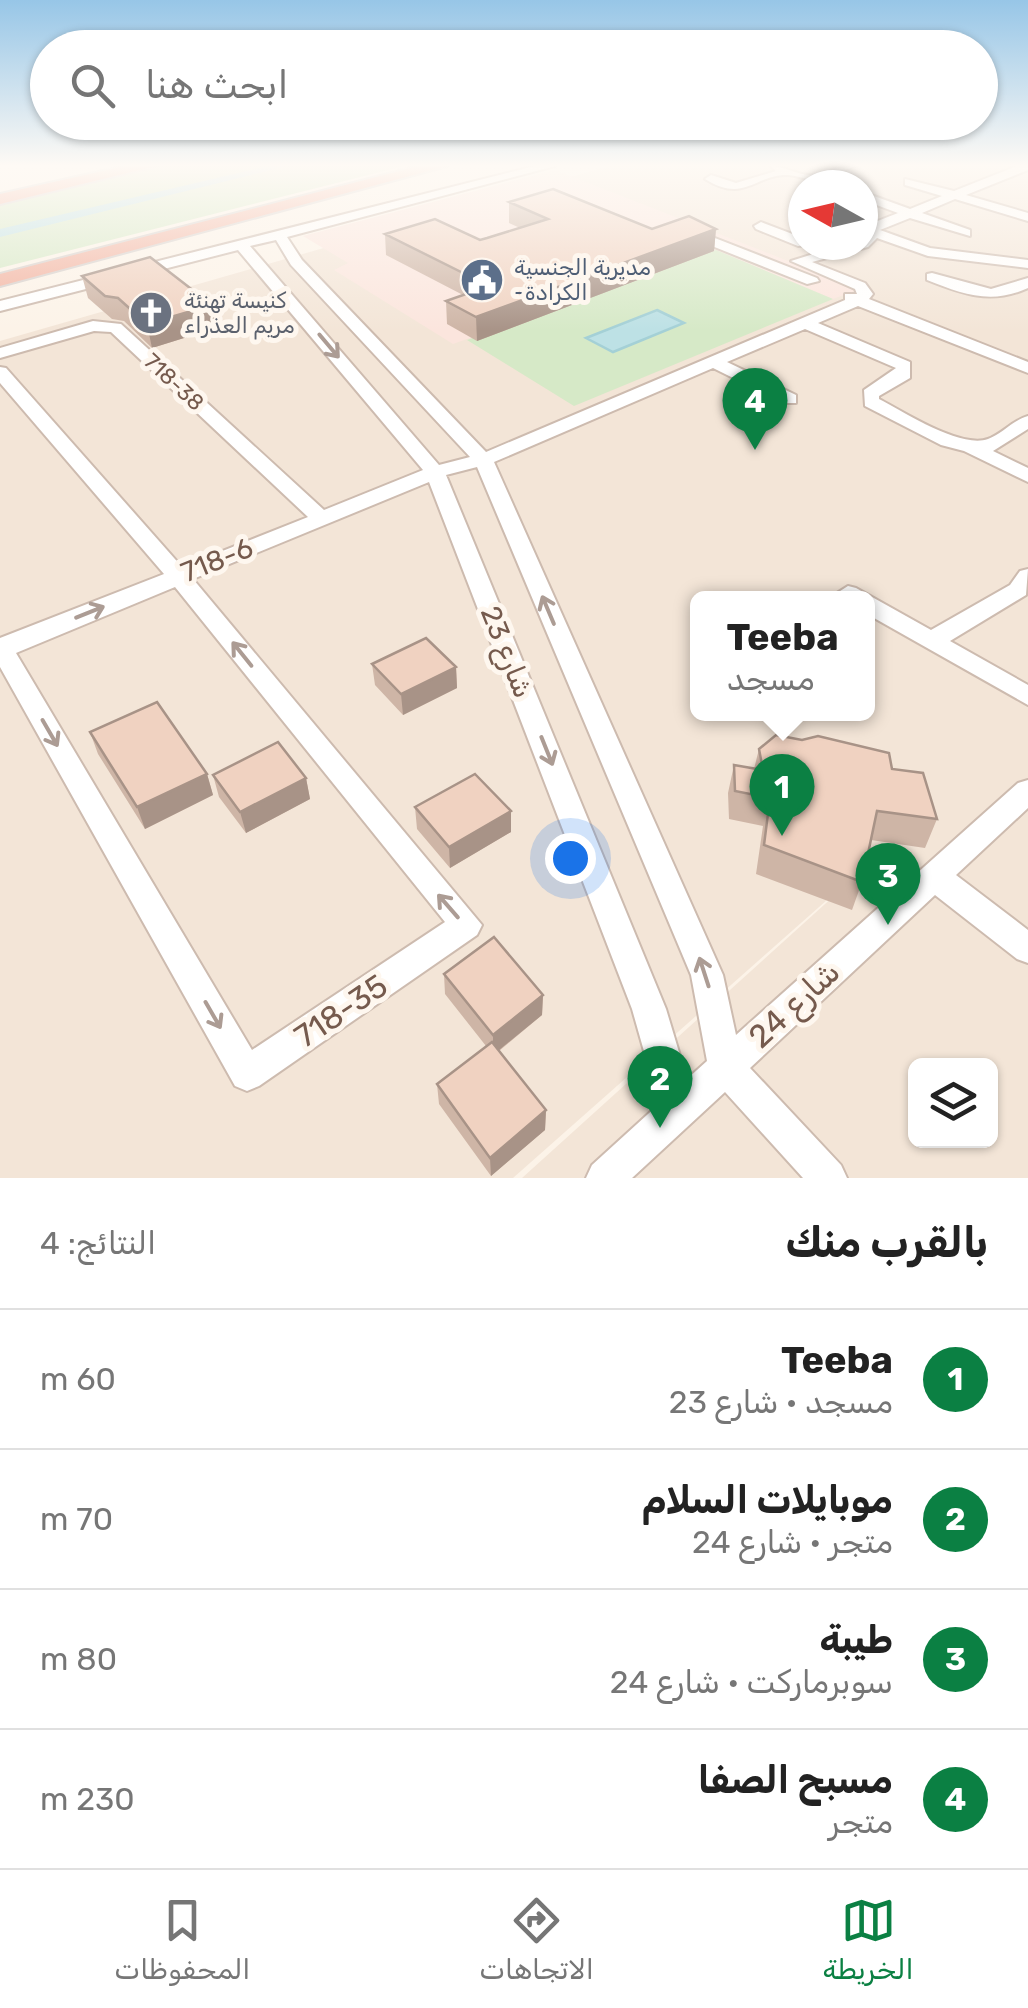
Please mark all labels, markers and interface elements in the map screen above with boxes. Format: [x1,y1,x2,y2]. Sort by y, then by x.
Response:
search box [30,30,998,140]
icon: search [65,58,120,113]
text: ابحث هنا [145,62,288,108]
north arrow [788,170,878,260]
place label: مديرية الجنسية -الكرادة [514,254,651,306]
public building icon: مديرية الجنسية -الكرادة [459,257,505,303]
place label: كنيسة تهنئة مريم العذراء [184,287,295,340]
church icon: كنيسة تهنئة مريم العذراء [128,290,174,336]
one-way arrow [318,333,340,359]
street label: 718-38 [138,348,210,416]
pin: 4 [722,368,788,450]
street label: 718-6 [176,531,258,589]
popup [690,591,875,721]
one-way arrow [538,595,556,626]
street label: شارع 23 [471,601,540,704]
one-way arrow [74,602,105,620]
text: Teeba [726,614,839,660]
one-way arrow [231,642,253,668]
text: مسجد [726,660,815,698]
one-way arrow [41,718,61,747]
one-way arrow [539,735,557,766]
pin: 1 [750,754,814,836]
your location [545,833,596,884]
pin: 3 [856,842,920,925]
one-way arrow [438,893,460,919]
street label: شارع 24 [741,952,849,1058]
one-way arrow [694,957,712,989]
street label: 718-35 [287,966,395,1056]
one-way arrow [203,1000,223,1029]
pin: 2 [628,1046,692,1128]
map controls [908,1058,998,1148]
button: layers [908,1058,998,1148]
text: بالقرب منك [786,1218,988,1268]
text: النتائج: 4 [40,1224,156,1262]
text: Teeba [781,1337,893,1383]
text: 60 m [40,1360,116,1398]
text: 1 [948,1360,963,1398]
text: مسجد · شارع 23 [669,1383,893,1421]
text: موبايلات السلام [641,1477,893,1523]
text: 70 m [40,1500,113,1538]
text: 2 [945,1500,966,1538]
text: متجر · شارع 24 [692,1523,893,1561]
text: طيبة [819,1617,893,1663]
text: 80 m [40,1640,117,1678]
text: 3 [945,1640,966,1678]
text: سوبرماركت · شارع 24 [610,1663,893,1701]
text: مسبح الصفا [698,1757,893,1803]
text: 230 m [40,1780,135,1818]
text: 4 [945,1780,966,1818]
text: متجر [829,1803,893,1841]
tab: المحفوظات [114,1893,250,1986]
tab: الاتجاهات [479,1893,594,1986]
tab: الخريطة [823,1893,914,1986]

